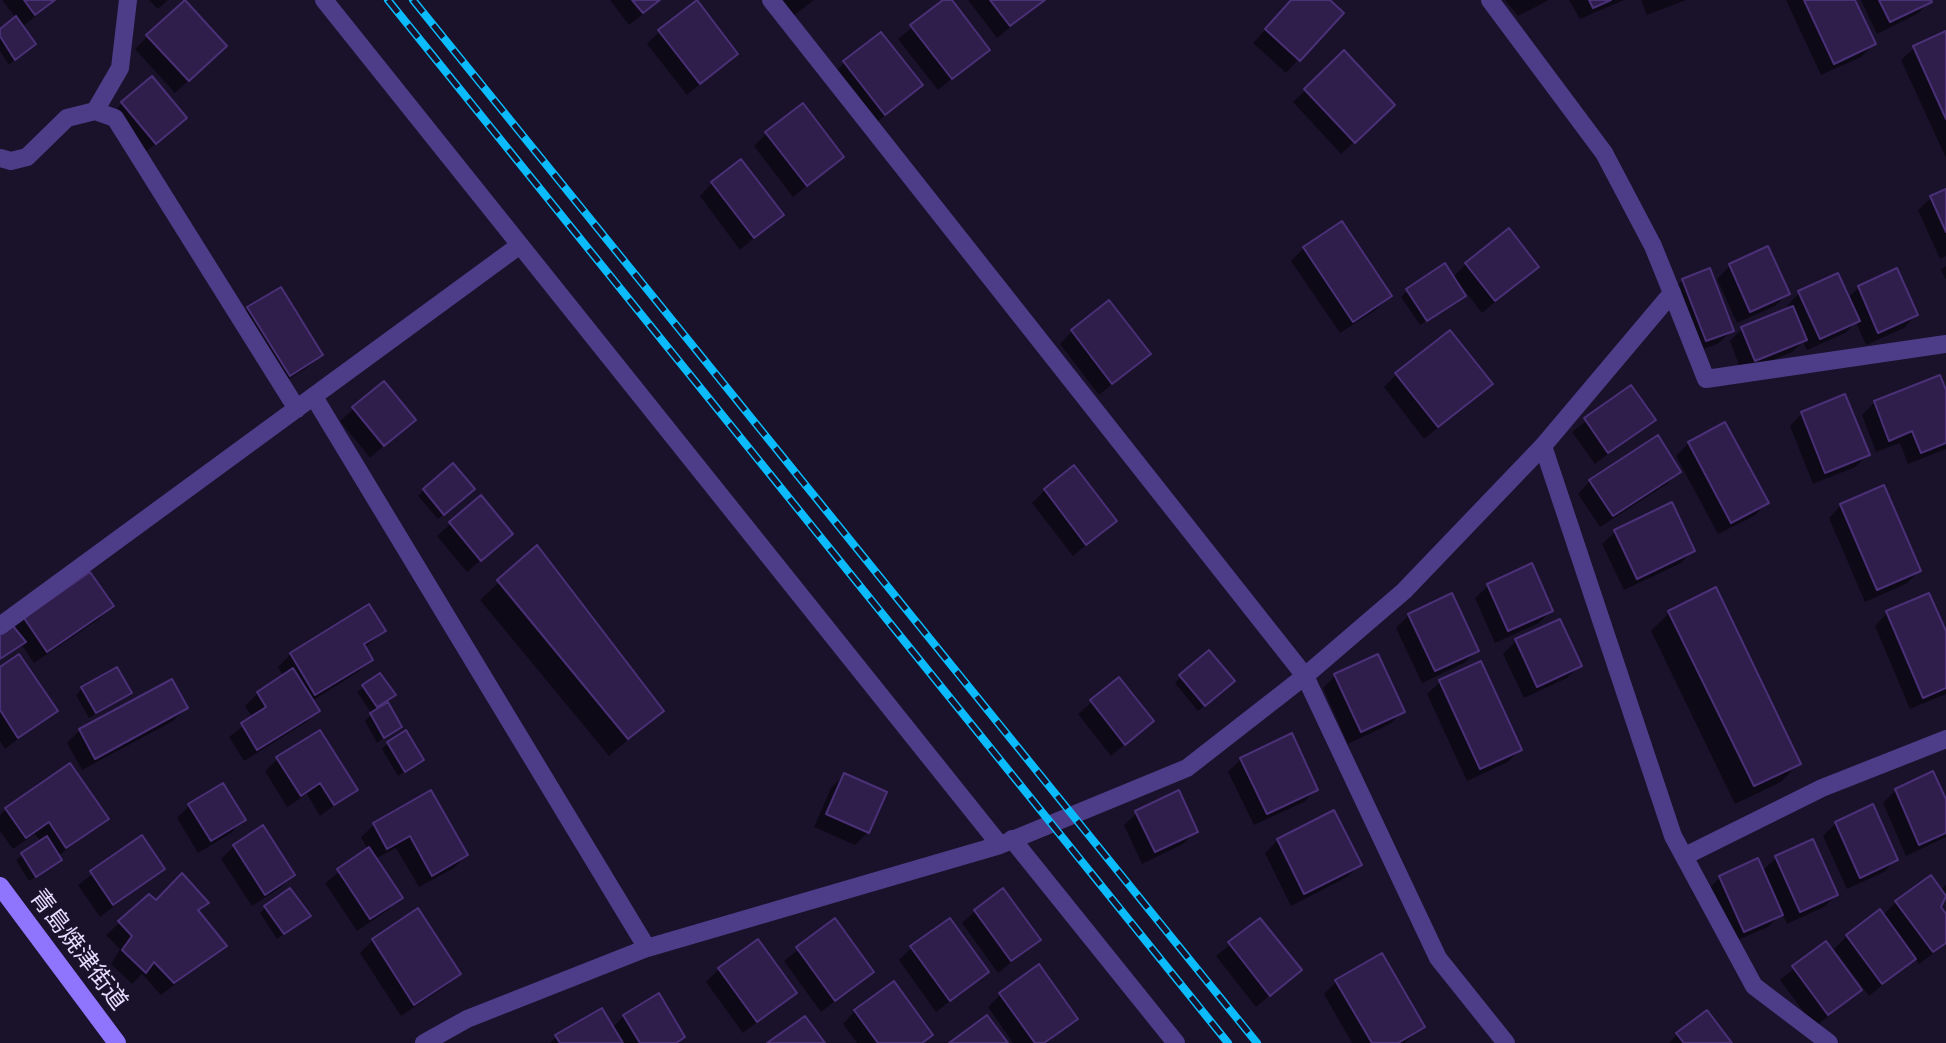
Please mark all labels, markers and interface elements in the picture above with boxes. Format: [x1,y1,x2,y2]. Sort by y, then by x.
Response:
street label: 青島焼津街道 [23,884,133,1016]

